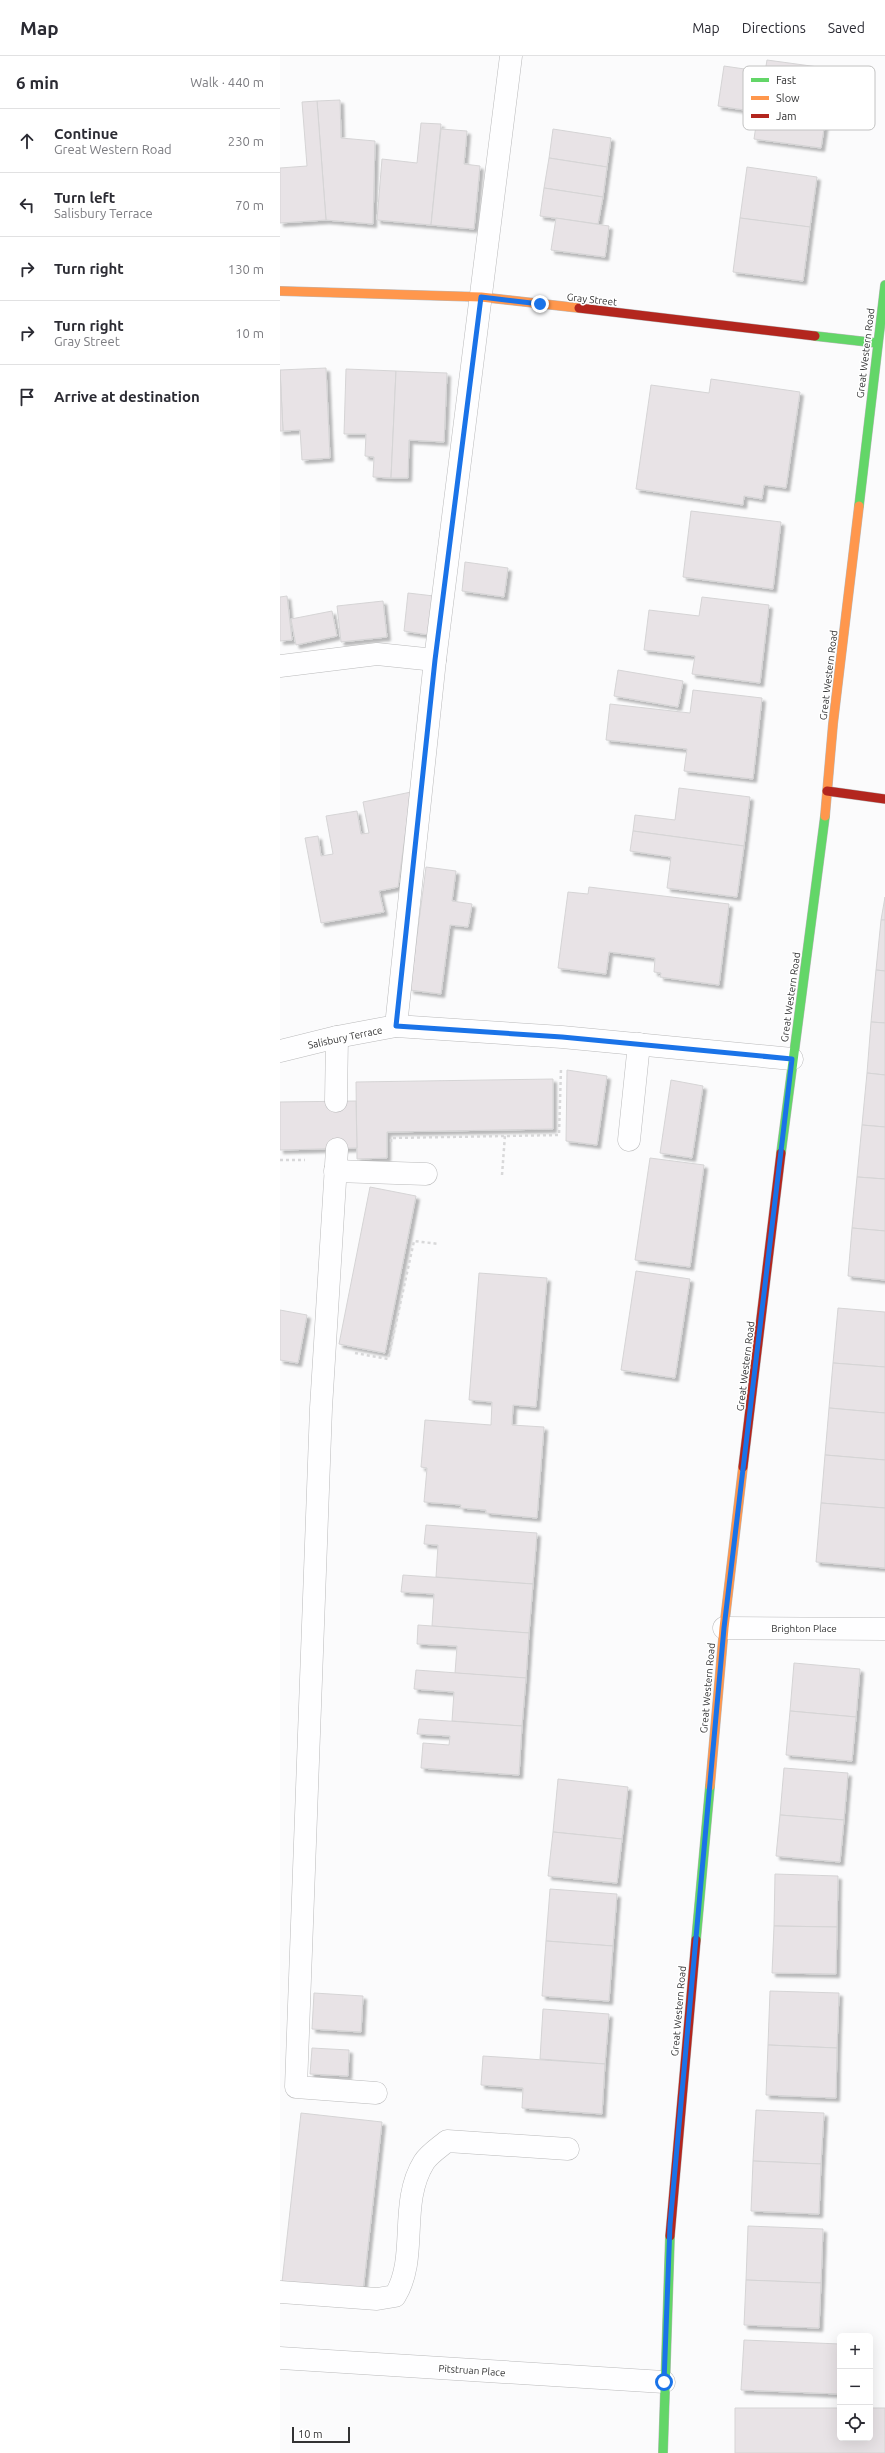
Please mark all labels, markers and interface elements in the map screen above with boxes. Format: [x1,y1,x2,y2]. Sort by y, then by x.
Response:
text: Map [20,17,59,39]
text: Map [692,20,720,36]
text: Directions [742,20,806,36]
text: Saved [828,20,865,36]
legend [743,66,875,130]
text: 6 min [16,73,59,92]
text: Fast [776,74,797,86]
text: Walk · 440 m [190,75,264,89]
text: Slow [776,92,800,104]
text: Jam [776,110,797,122]
text: Continue [54,125,118,142]
icon: ahead [16,130,38,152]
text: 230 m [228,134,264,148]
text: Great Western Road [54,142,172,156]
text: Turn left [54,189,115,206]
icon: left [16,194,38,216]
text: 70 m [235,198,264,212]
text: Salisbury Terrace [54,206,153,220]
icon: right [16,258,38,280]
text: Turn right [54,260,124,277]
text: 130 m [228,262,264,276]
street label: Gray Street [566,291,618,308]
route end [531,295,549,313]
street label: Great Western Road [855,307,876,399]
text: Turn right [54,317,124,334]
icon: right [16,322,38,344]
text: 10 m [235,326,264,340]
text: Gray Street [54,334,120,348]
icon: arrive [16,386,38,408]
text: Arrive at destination [54,388,200,405]
street label: Great Western Road [818,629,839,721]
street label: Great Western Road [779,951,802,1043]
street label: Salisbury Terrace [307,1024,383,1051]
street label: Great Western Road [735,1320,756,1412]
street label: Brighton Place [771,1623,837,1634]
street label: Great Western Road [698,1642,717,1734]
street label: Great Western Road [669,1965,688,2057]
map controls [837,2333,873,2441]
button: + [837,2333,873,2369]
street label: Pitstruan Place [438,2363,506,2378]
button: − [837,2369,873,2405]
route start [655,2373,673,2391]
button: locate [837,2405,873,2441]
scale bar [292,2425,350,2444]
text: 10 m [298,2428,322,2440]

